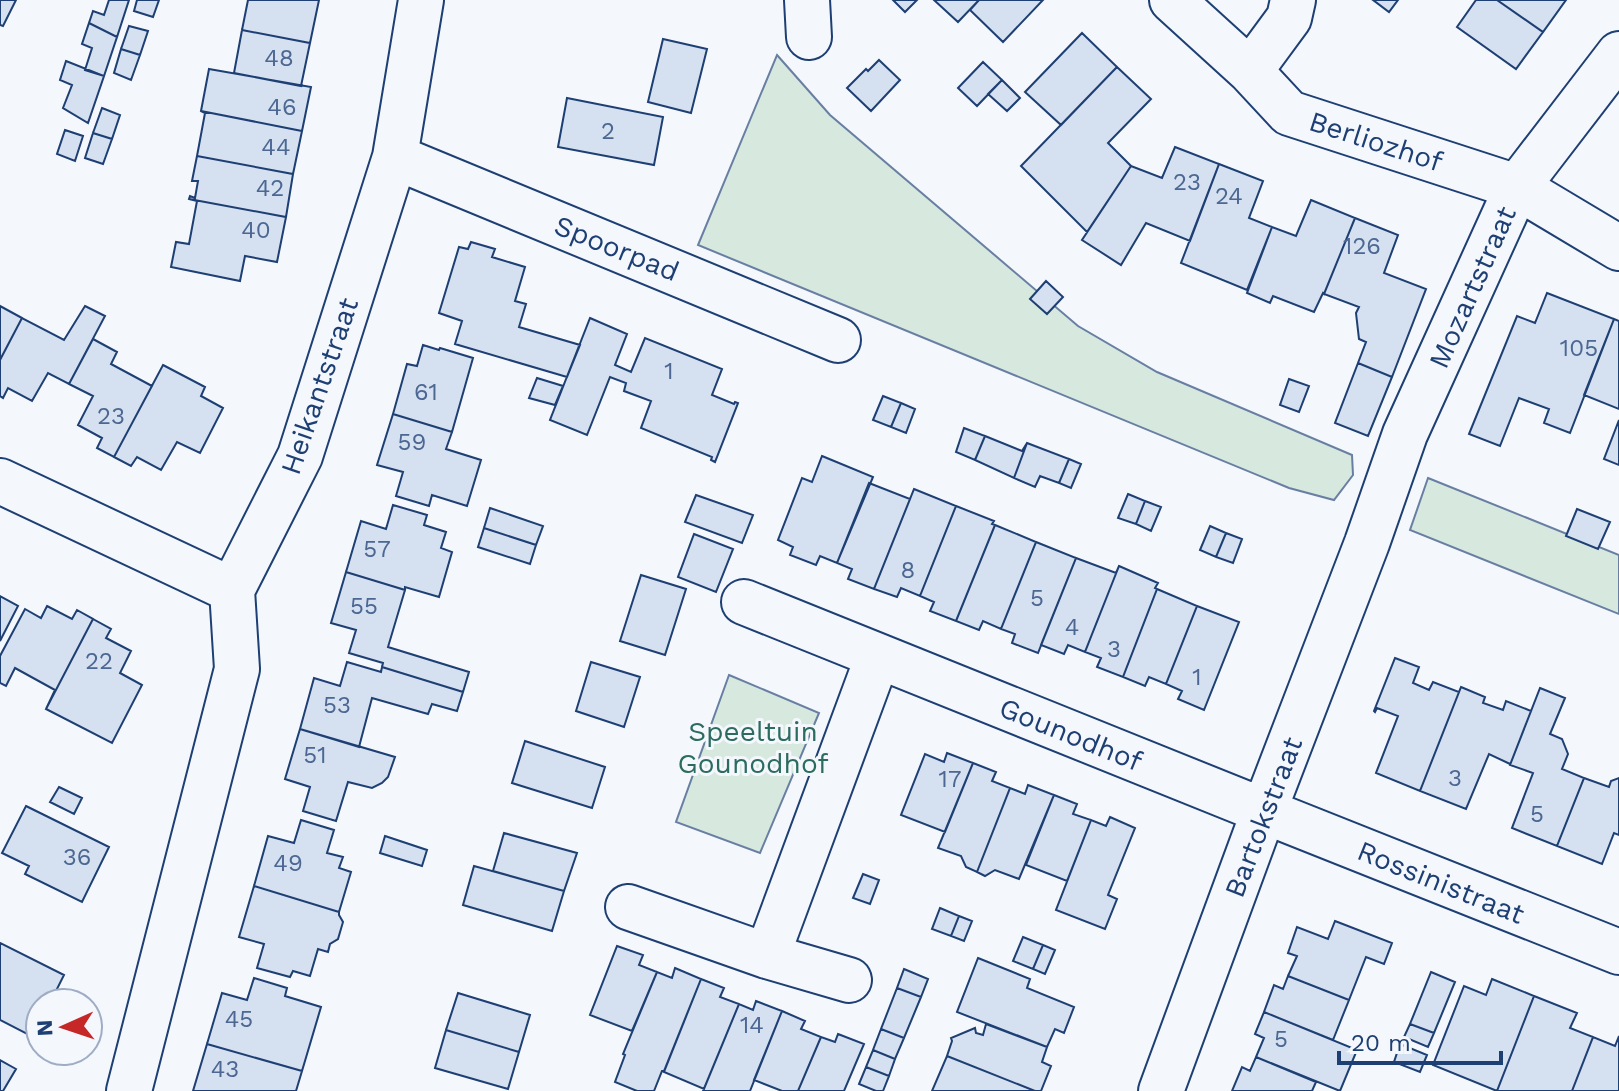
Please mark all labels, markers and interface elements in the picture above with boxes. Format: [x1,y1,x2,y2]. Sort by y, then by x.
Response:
house number: 48 [264,44,294,72]
house number: 46 [267,93,297,121]
street label: Berliozhof [1305,104,1447,179]
house number: 2 [601,117,615,145]
house number: 44 [261,133,291,161]
house number: 23 [1173,168,1201,196]
house number: 42 [256,174,284,202]
house number: 24 [1215,182,1243,210]
street label: Mozartstraat [1422,201,1523,373]
street label: Spoorpad [550,209,684,288]
house number: 40 [241,216,271,244]
house number: 126 [1343,232,1381,260]
street label: Heikantstraat [274,293,365,479]
house number: 105 [1560,334,1598,362]
house number: 1 [664,357,674,385]
house number: 61 [414,378,438,406]
house number: 23 [97,402,125,430]
house number: 59 [398,428,426,456]
house number: 57 [363,535,391,563]
house number: 8 [901,556,915,584]
house number: 5 [1030,584,1044,612]
house number: 55 [350,592,378,620]
house number: 4 [1065,613,1079,641]
house number: 3 [1107,635,1121,663]
house number: 22 [85,647,113,675]
house number: 1 [1192,663,1202,691]
house number: 53 [323,691,351,719]
street label: Gounodhof [995,691,1147,778]
park label: Speeltuin Gounodhof [678,715,828,780]
street label: Bartokstraat [1218,732,1309,902]
house number: 51 [303,741,327,769]
house number: 3 [1448,764,1462,792]
house number: 17 [939,765,961,793]
house number: 5 [1530,800,1544,828]
street label: Rossinistraat [1353,834,1529,931]
house number: 36 [63,843,91,871]
house number: 49 [273,849,303,877]
north arrow [24,987,104,1067]
house number: 45 [225,1005,253,1033]
house number: 14 [740,1011,764,1039]
scale bar [1339,1015,1501,1065]
text: N [32,1019,57,1037]
house number: 5 [1274,1025,1288,1053]
text: 20 m [1351,1029,1411,1057]
house number: 43 [211,1055,239,1083]

